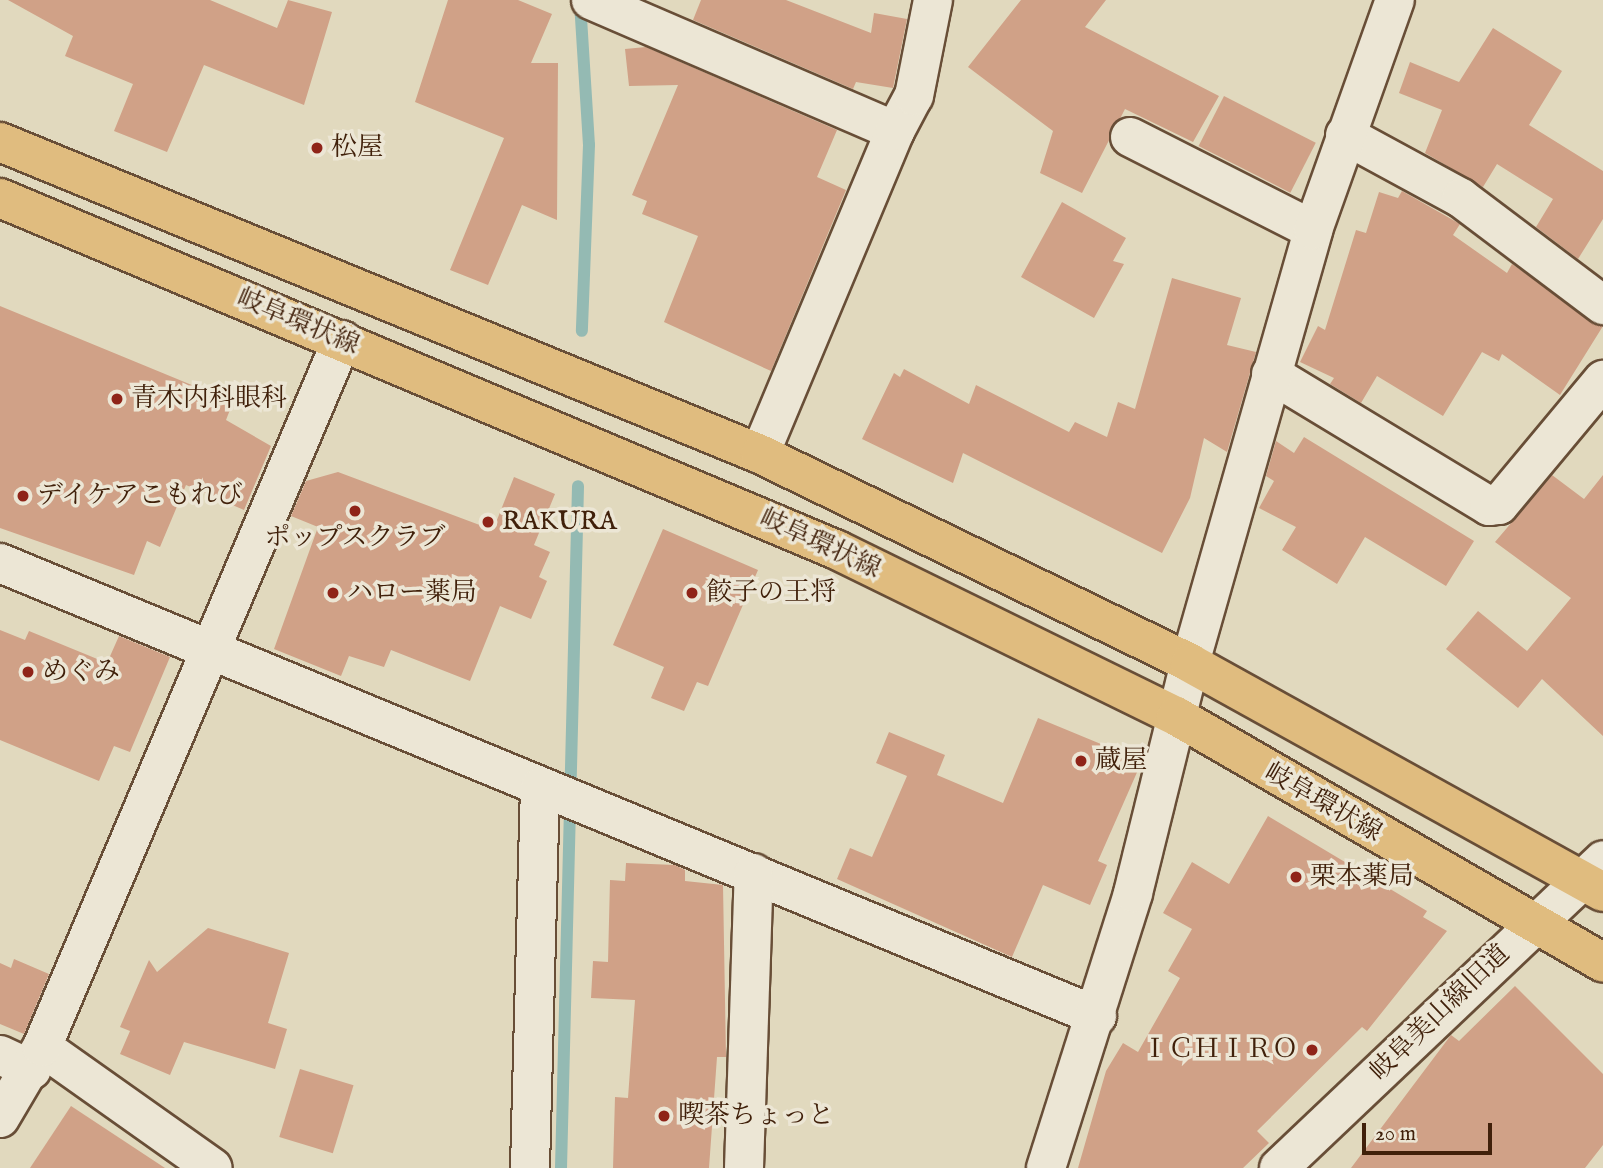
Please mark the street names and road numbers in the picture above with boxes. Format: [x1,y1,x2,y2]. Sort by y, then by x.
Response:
street label: 岐阜環状線 [232,282,364,362]
street label: 岐阜環状線 [754,502,886,586]
street label: 岐阜環状線 [1259,757,1387,849]
street label: 岐阜美山線旧道 [1364,939,1516,1087]

